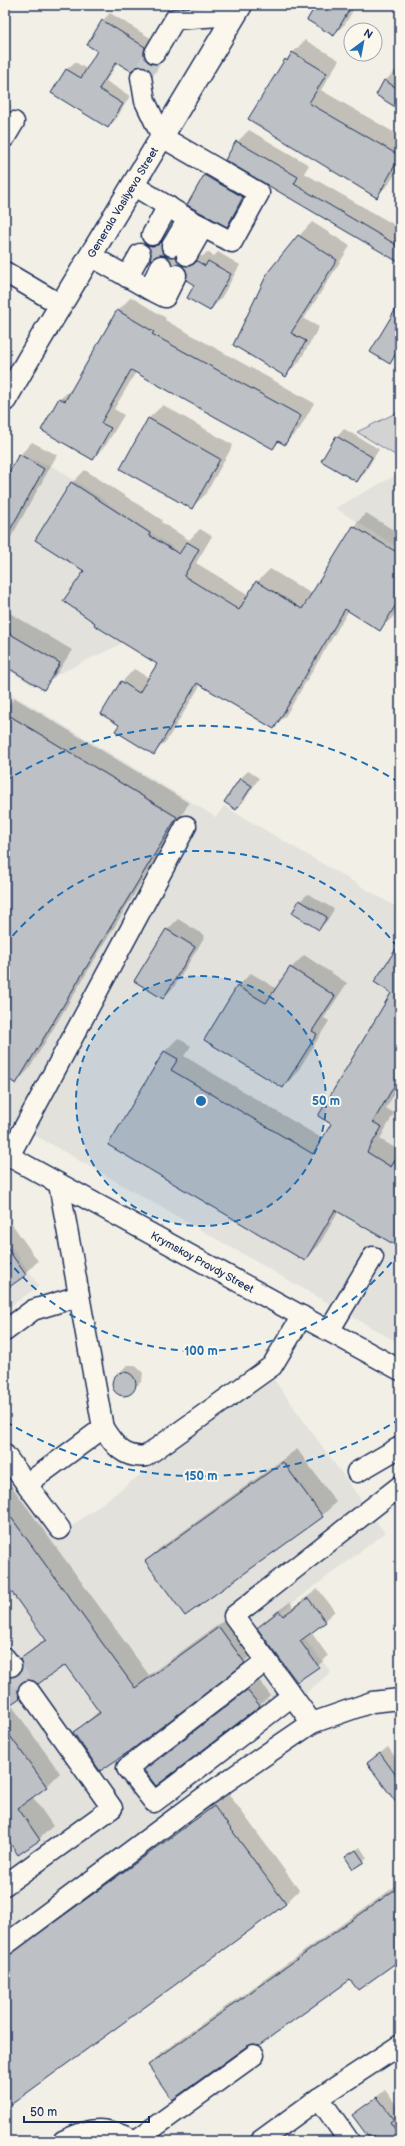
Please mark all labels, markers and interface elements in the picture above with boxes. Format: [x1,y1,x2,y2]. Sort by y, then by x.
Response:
north arrow [343,22,383,62]
text: N [361,26,375,42]
street label: Generala Vasilyeva Street [85,144,161,260]
centre of rings [194,1094,208,1108]
text: 50 m [312,1094,340,1109]
street label: Krymskoy Pravdy Street [148,1229,256,1296]
text: 100 m [184,1344,218,1359]
text: 150 m [185,1469,217,1484]
scale bar [24,2098,149,2124]
text: 50 m [30,2105,57,2120]

